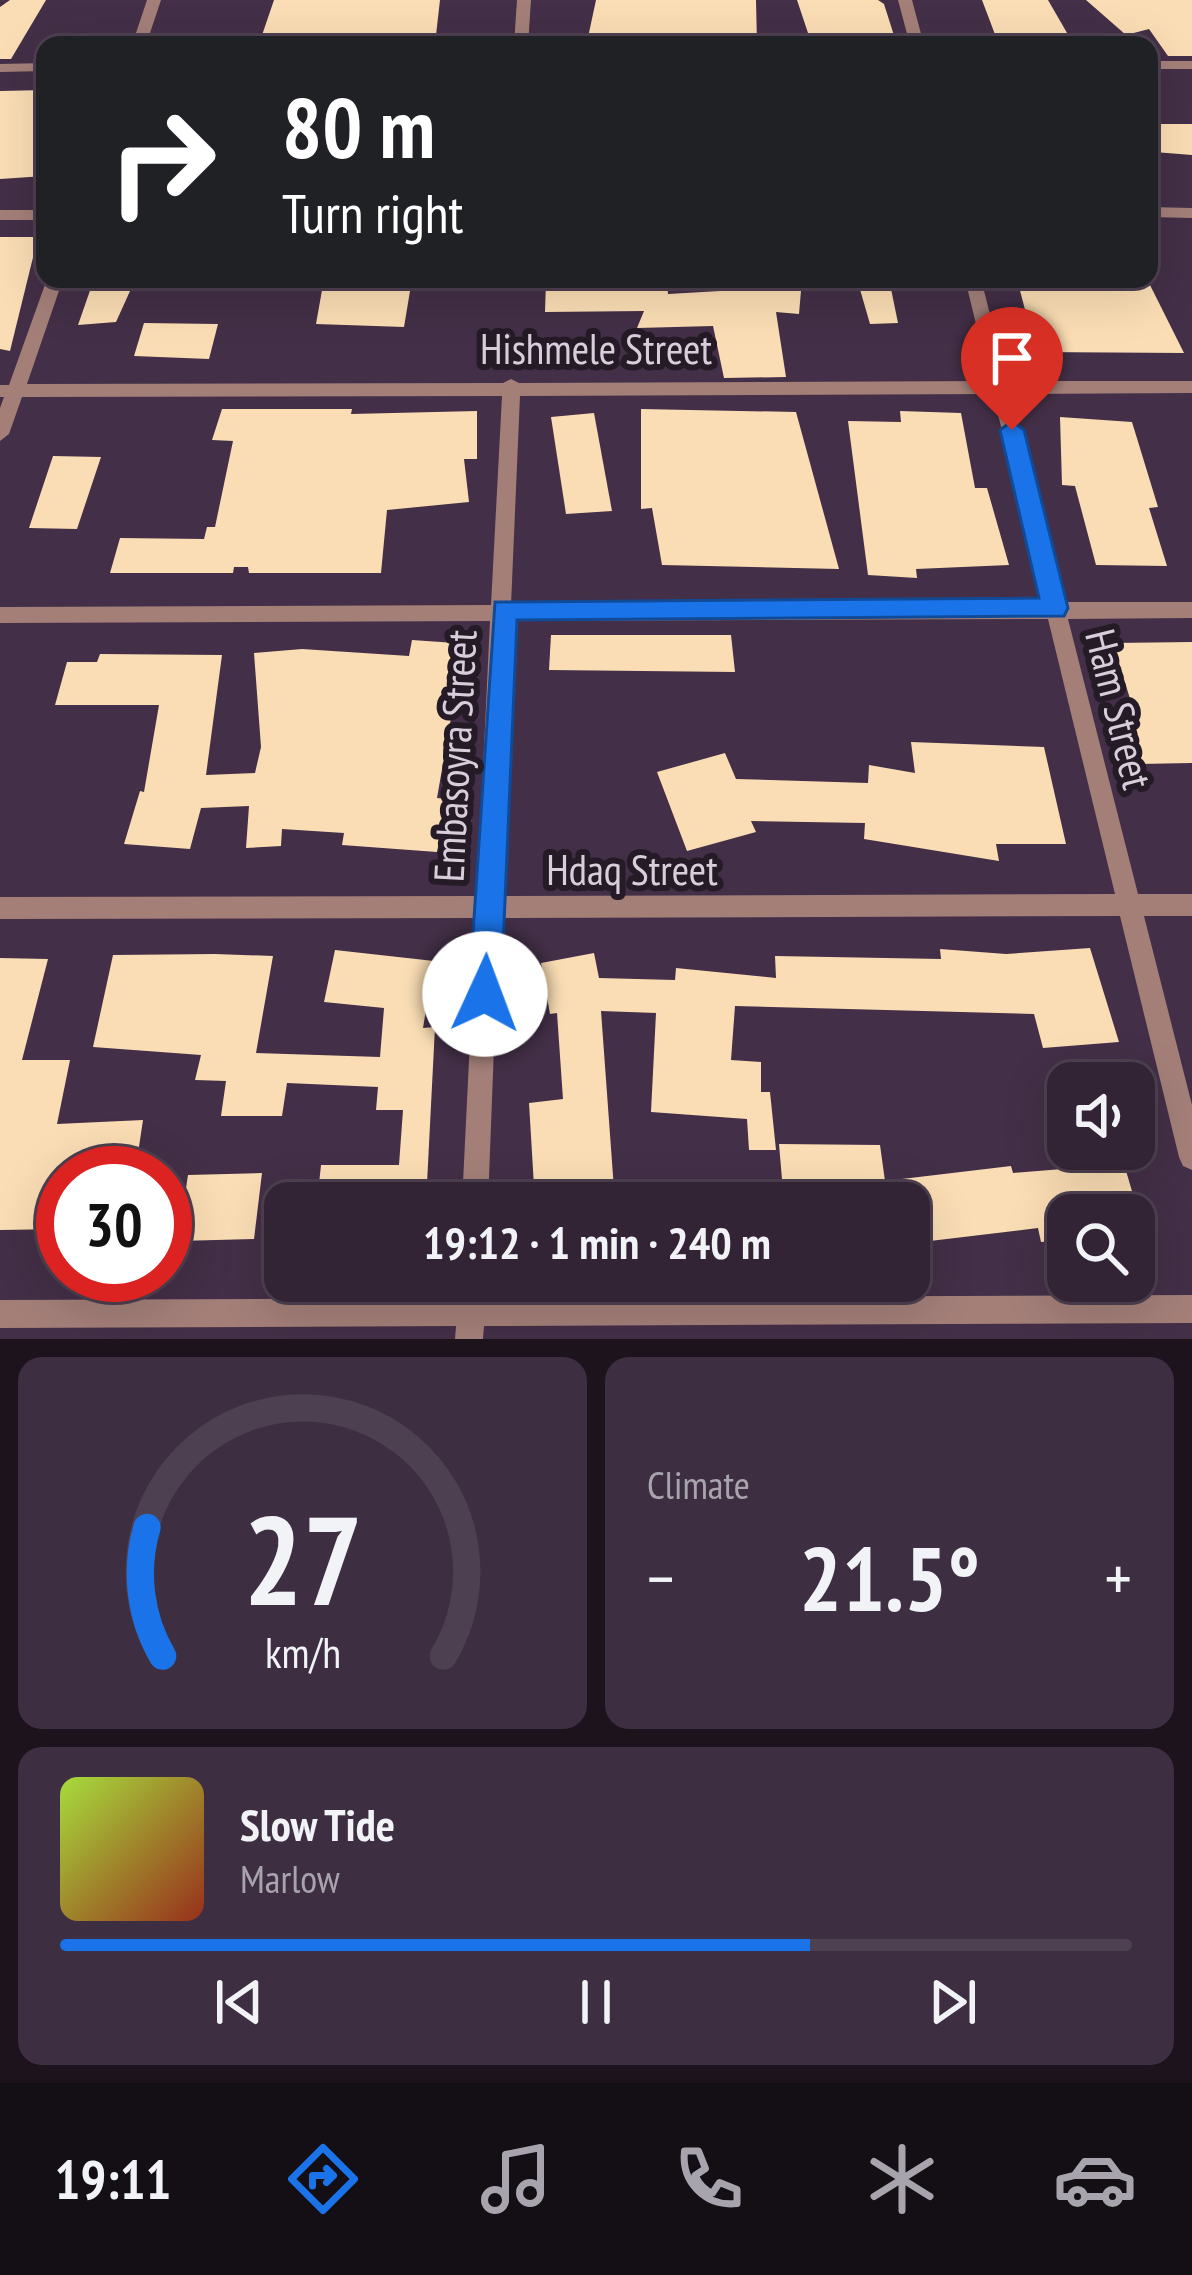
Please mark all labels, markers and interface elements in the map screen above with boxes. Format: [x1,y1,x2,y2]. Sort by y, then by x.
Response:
text: 80 m [282,72,435,181]
icon: right [84,84,240,240]
text: Turn right [282,178,463,248]
pin [961,307,1063,430]
street label: Hishmele Street [480,321,712,376]
icon: arrive [979,325,1045,391]
street label: Ham Street [1073,623,1166,795]
street label: Embasoyra Street [420,628,489,883]
street label: Hdaq Street [546,842,718,897]
position arrow [422,931,548,1057]
map controls [1047,1062,1155,1302]
button: sound [1047,1062,1155,1170]
speed limit sign: 30 [36,1146,192,1302]
button: search [1047,1194,1155,1302]
text: 19:12 · 1 min · 240 m [423,1213,771,1271]
text: Climate [647,1459,750,1510]
text: 27 [243,1478,362,1639]
text: 21.5° [799,1519,980,1636]
text: − [647,1535,674,1620]
text: + [1105,1535,1132,1620]
text: km/h [264,1624,341,1680]
text: Slow Tide [240,1795,395,1853]
text: Marlow [240,1853,340,1904]
icon: previous [206,1969,272,2035]
icon: pause [563,1969,629,2035]
icon: next [920,1969,986,2035]
icon: directions [281,2137,365,2221]
icon: music [474,2137,558,2221]
icon: phone [667,2137,751,2221]
icon: climate [860,2137,944,2221]
icon: car [1053,2137,1137,2221]
text: 19:11 [55,2144,171,2214]

